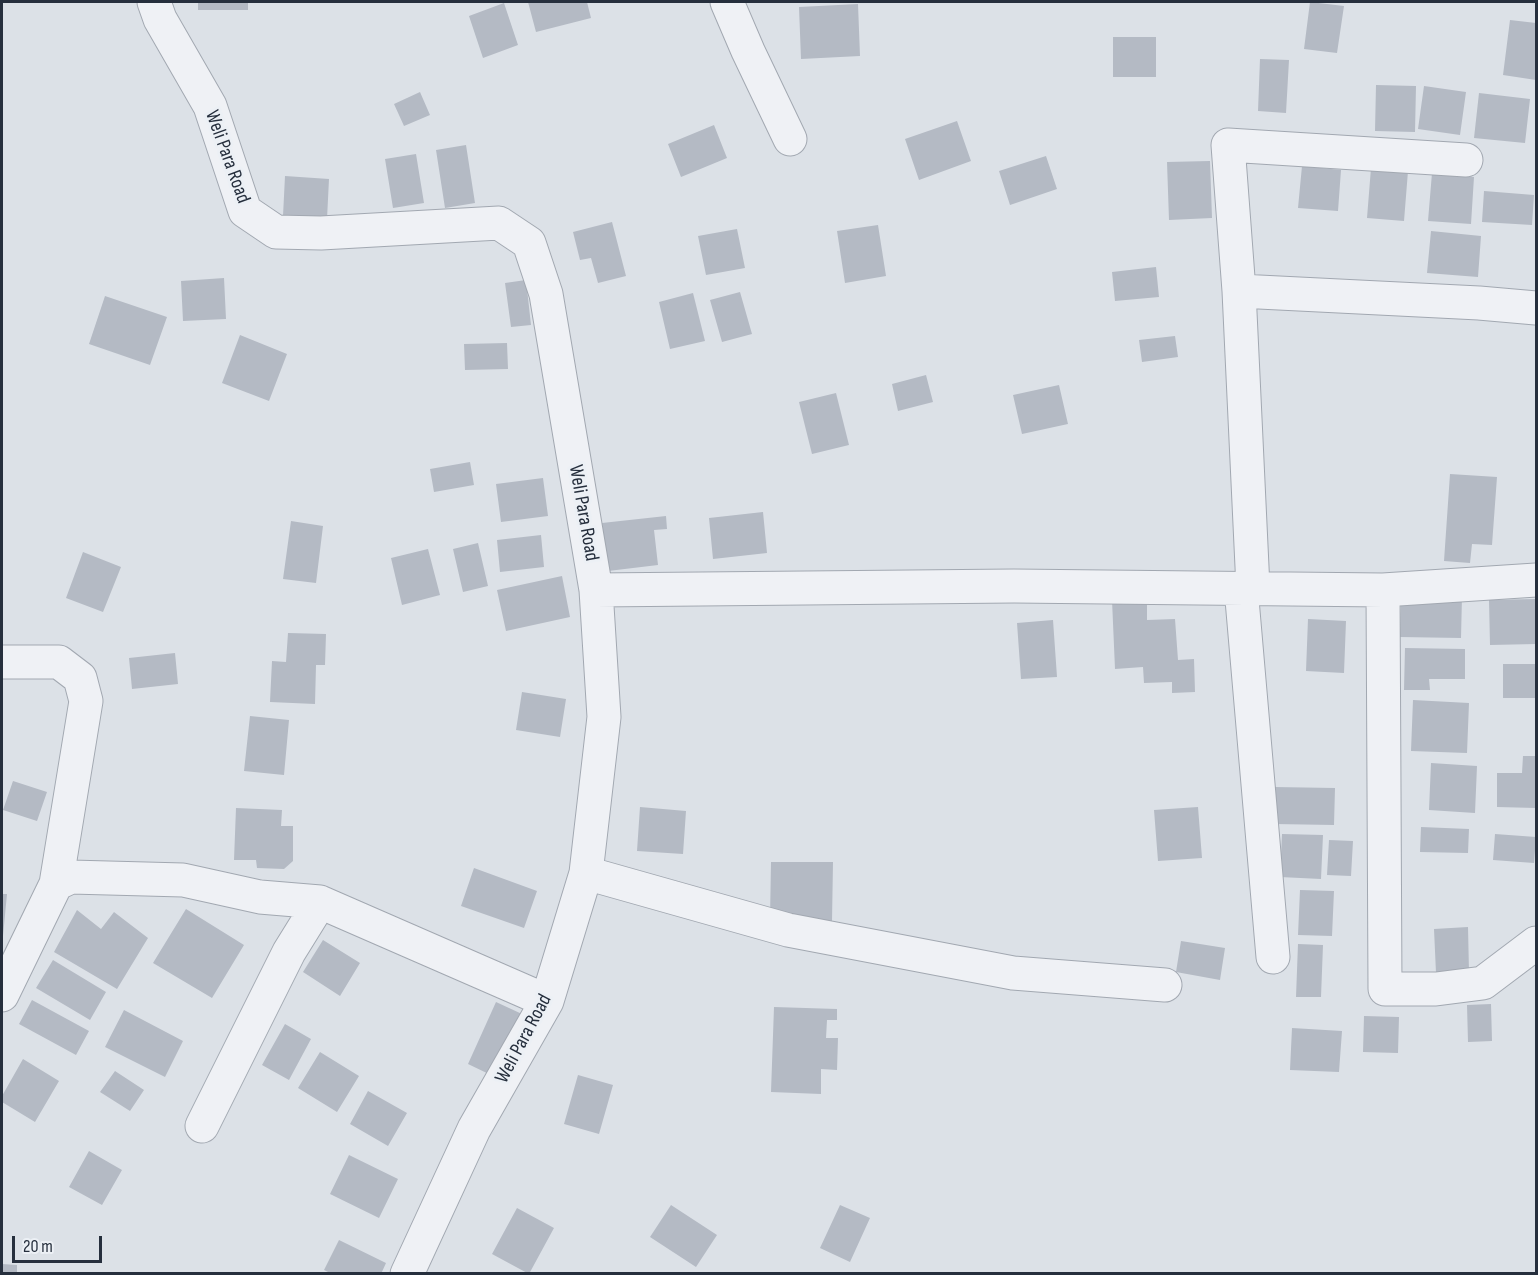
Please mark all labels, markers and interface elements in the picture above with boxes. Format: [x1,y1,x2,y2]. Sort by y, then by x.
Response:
street label: Weli Para Road [199,107,255,207]
street label: Weli Para Road [563,463,603,563]
street label: Weli Para Road [491,990,557,1088]
scale bar [15,1224,105,1262]
text: 20 m [23,1236,53,1257]

